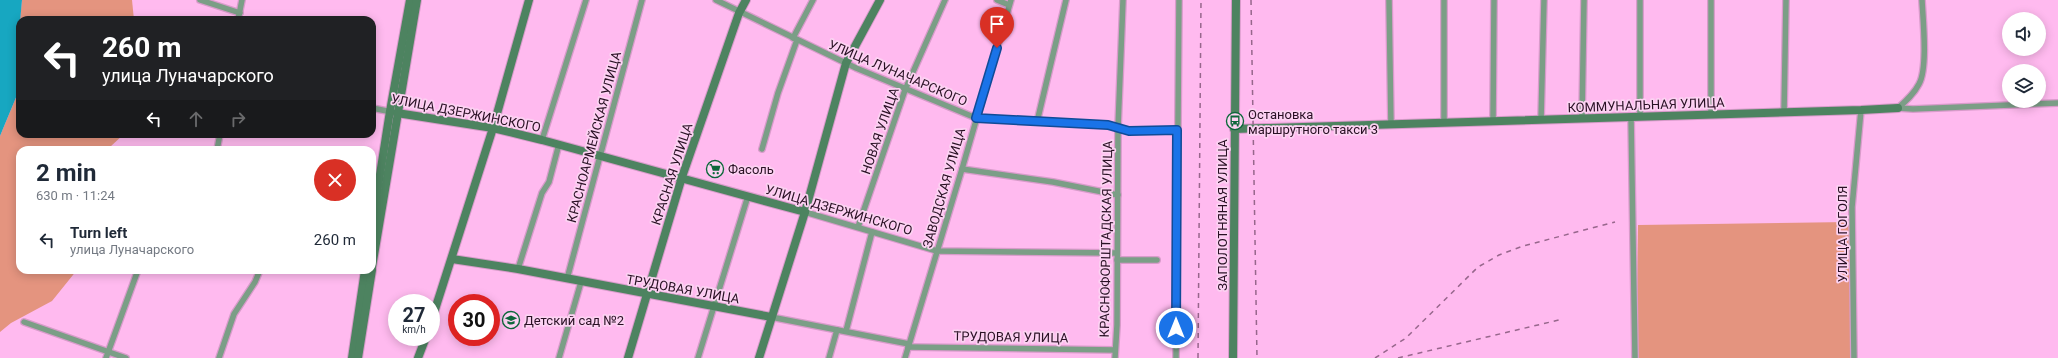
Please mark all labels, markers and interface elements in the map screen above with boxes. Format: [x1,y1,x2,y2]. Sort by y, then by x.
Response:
pin [980,7.0,1014,48]
map controls [2002,12,2046,108]
button: sound [2002,12,2046,56]
icon: arrive [986,13,1008,35]
text: 260 m [102,31,181,64]
icon: left [36,32,88,84]
street label: УЛИЦА ЛУНАЧАРСКОГО [826,37,970,109]
street label: КРАСНОАРМЕЙСКАЯ УЛИЦА [564,49,624,224]
button: layers [2002,64,2046,108]
text: улица Луначарского [102,65,274,86]
street label: НОВАЯ УЛИЦА [858,85,902,176]
street label: УЛИЦА ДЗЕРЖИНСКОГО [390,91,542,135]
street label: КОММУНАЛЬНАЯ УЛИЦА [1567,95,1725,115]
place label: Остановка маршрутного такси 3 [1248,107,1378,137]
icon: left [143,108,165,130]
icon: ahead [185,108,207,130]
icon: right [227,108,249,130]
bus stop icon: Остановка маршрутного такси 3 [1225,111,1245,131]
street label: КРАСНАЯ УЛИЦА [648,121,696,227]
street label: ЗАВОДСКАЯ УЛИЦА [920,126,968,250]
street label: ЗАПОЛОТНЯНАЯ УЛИЦА [1215,139,1230,291]
street label: КРАСНОФОРШТАДСКАЯ УЛИЦА [1097,140,1115,337]
text: 2 min [36,159,96,187]
button: close [314,159,356,201]
supermarket icon: Фасоль [705,159,725,179]
place label: Фасоль [728,162,774,177]
street label: УЛИЦА ДЗЕРЖИНСКОГО [764,182,914,238]
street label: УЛИЦА ГОГОЛЯ [1835,186,1850,282]
text: 630 m · 11:24 [36,188,115,203]
text: Turn left [70,224,127,242]
icon: left [36,229,58,251]
text: 260 m [314,231,356,249]
text: улица Луначарского [70,242,194,257]
street label: ТРУДОВАЯ УЛИЦА [625,272,741,306]
speed limit sign: 30 [448,294,500,346]
text: 27 [403,303,425,327]
position arrow [1155,307,1197,349]
school or university icon: Детский сад №2 [501,310,521,330]
place label: Детский сад №2 [524,313,624,328]
text: km/h [402,324,426,335]
street label: ТРУДОВАЯ УЛИЦА [954,329,1069,346]

